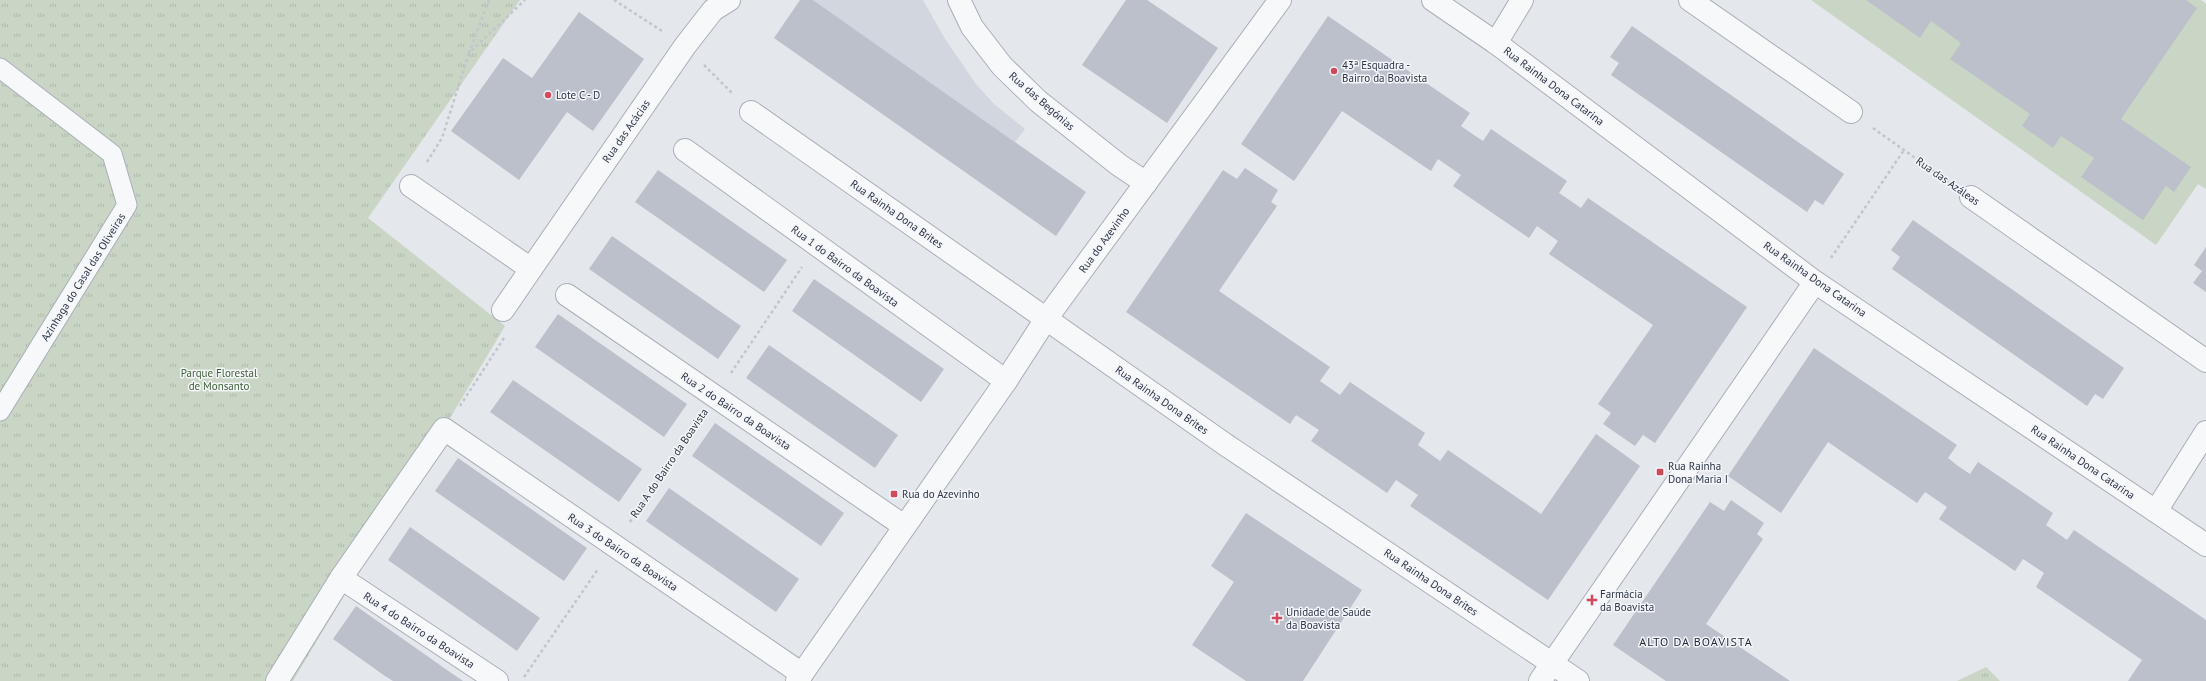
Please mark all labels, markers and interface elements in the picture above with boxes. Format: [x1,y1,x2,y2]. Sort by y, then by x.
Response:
street label: Rua Rainha Dona Catarina [1501,44,1607,128]
place label: 43ª Esquadra - Bairro da Boavista [1342,58,1427,85]
marker: 43ª Esquadra - Bairro da Boavista [1329,66,1339,76]
street label: Rua das Begónias [1006,69,1078,134]
place label: Lote C - D [556,88,600,102]
marker: Lote C - D [543,90,553,100]
street label: Rua das Acácias [599,96,653,165]
street label: Rua das Azáleas [1913,154,1983,208]
street label: Rua Rainha Dona Brites [848,177,947,252]
street label: Rua do Azevinho [1076,204,1133,276]
street label: Azinhaga do Casal das Oliveiras [38,210,128,344]
street label: Rua 1 do Bairro da Boavista [788,222,902,310]
street label: Rua Rainha Dona Catarina [1761,238,1869,320]
street label: Rua Rainha Dona Brites [1113,363,1212,438]
park label: Parque Florestal de Monsanto [181,366,258,393]
street label: Rua 2 do Bairro da Boavista [678,369,794,453]
street label: Rua A do Bairro da Boavista [627,405,711,521]
street label: Rua Rainha Dona Catarina [2028,422,2138,502]
place label: Rua Rainha Dona Maria I [1668,459,1728,486]
marker: Rua Rainha Dona Maria I [1655,467,1665,477]
place label: Rua do Azevinho [902,487,980,501]
marker: Rua do Azevinho [889,489,899,499]
street label: Rua 3 do Bairro da Boavista [565,510,681,594]
street label: Rua Rainha Dona Brites [1381,545,1481,619]
place label: Farmácia da Boavista [1600,587,1654,614]
street label: Rua 4 do Bairro da Boavista [361,589,477,671]
marker: Farmácia da Boavista [1587,595,1597,605]
place label: Unidade de Saúde da Boavista [1286,605,1372,632]
marker: Unidade de Saúde da Boavista [1271,612,1283,624]
district label: ALTO DA BOAVISTA [1639,634,1753,649]

